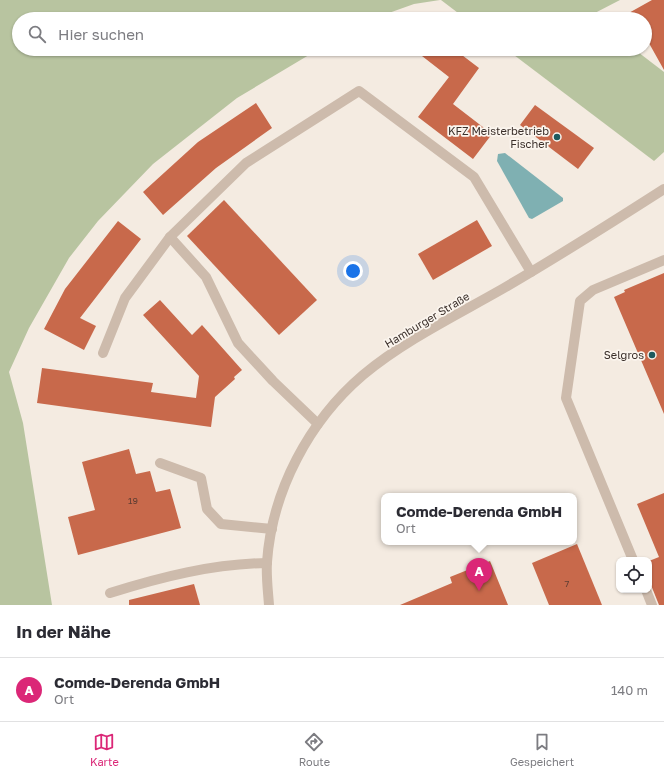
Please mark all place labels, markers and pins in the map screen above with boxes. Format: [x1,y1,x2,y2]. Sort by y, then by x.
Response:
place label: KFZ Meisterbetrieb Fischer [448,124,550,150]
marker: KFZ Meisterbetrieb Fischer [552,132,562,142]
place label: Selgros [604,348,644,361]
marker: Selgros [647,350,657,360]
pin: A [466,558,492,591]

